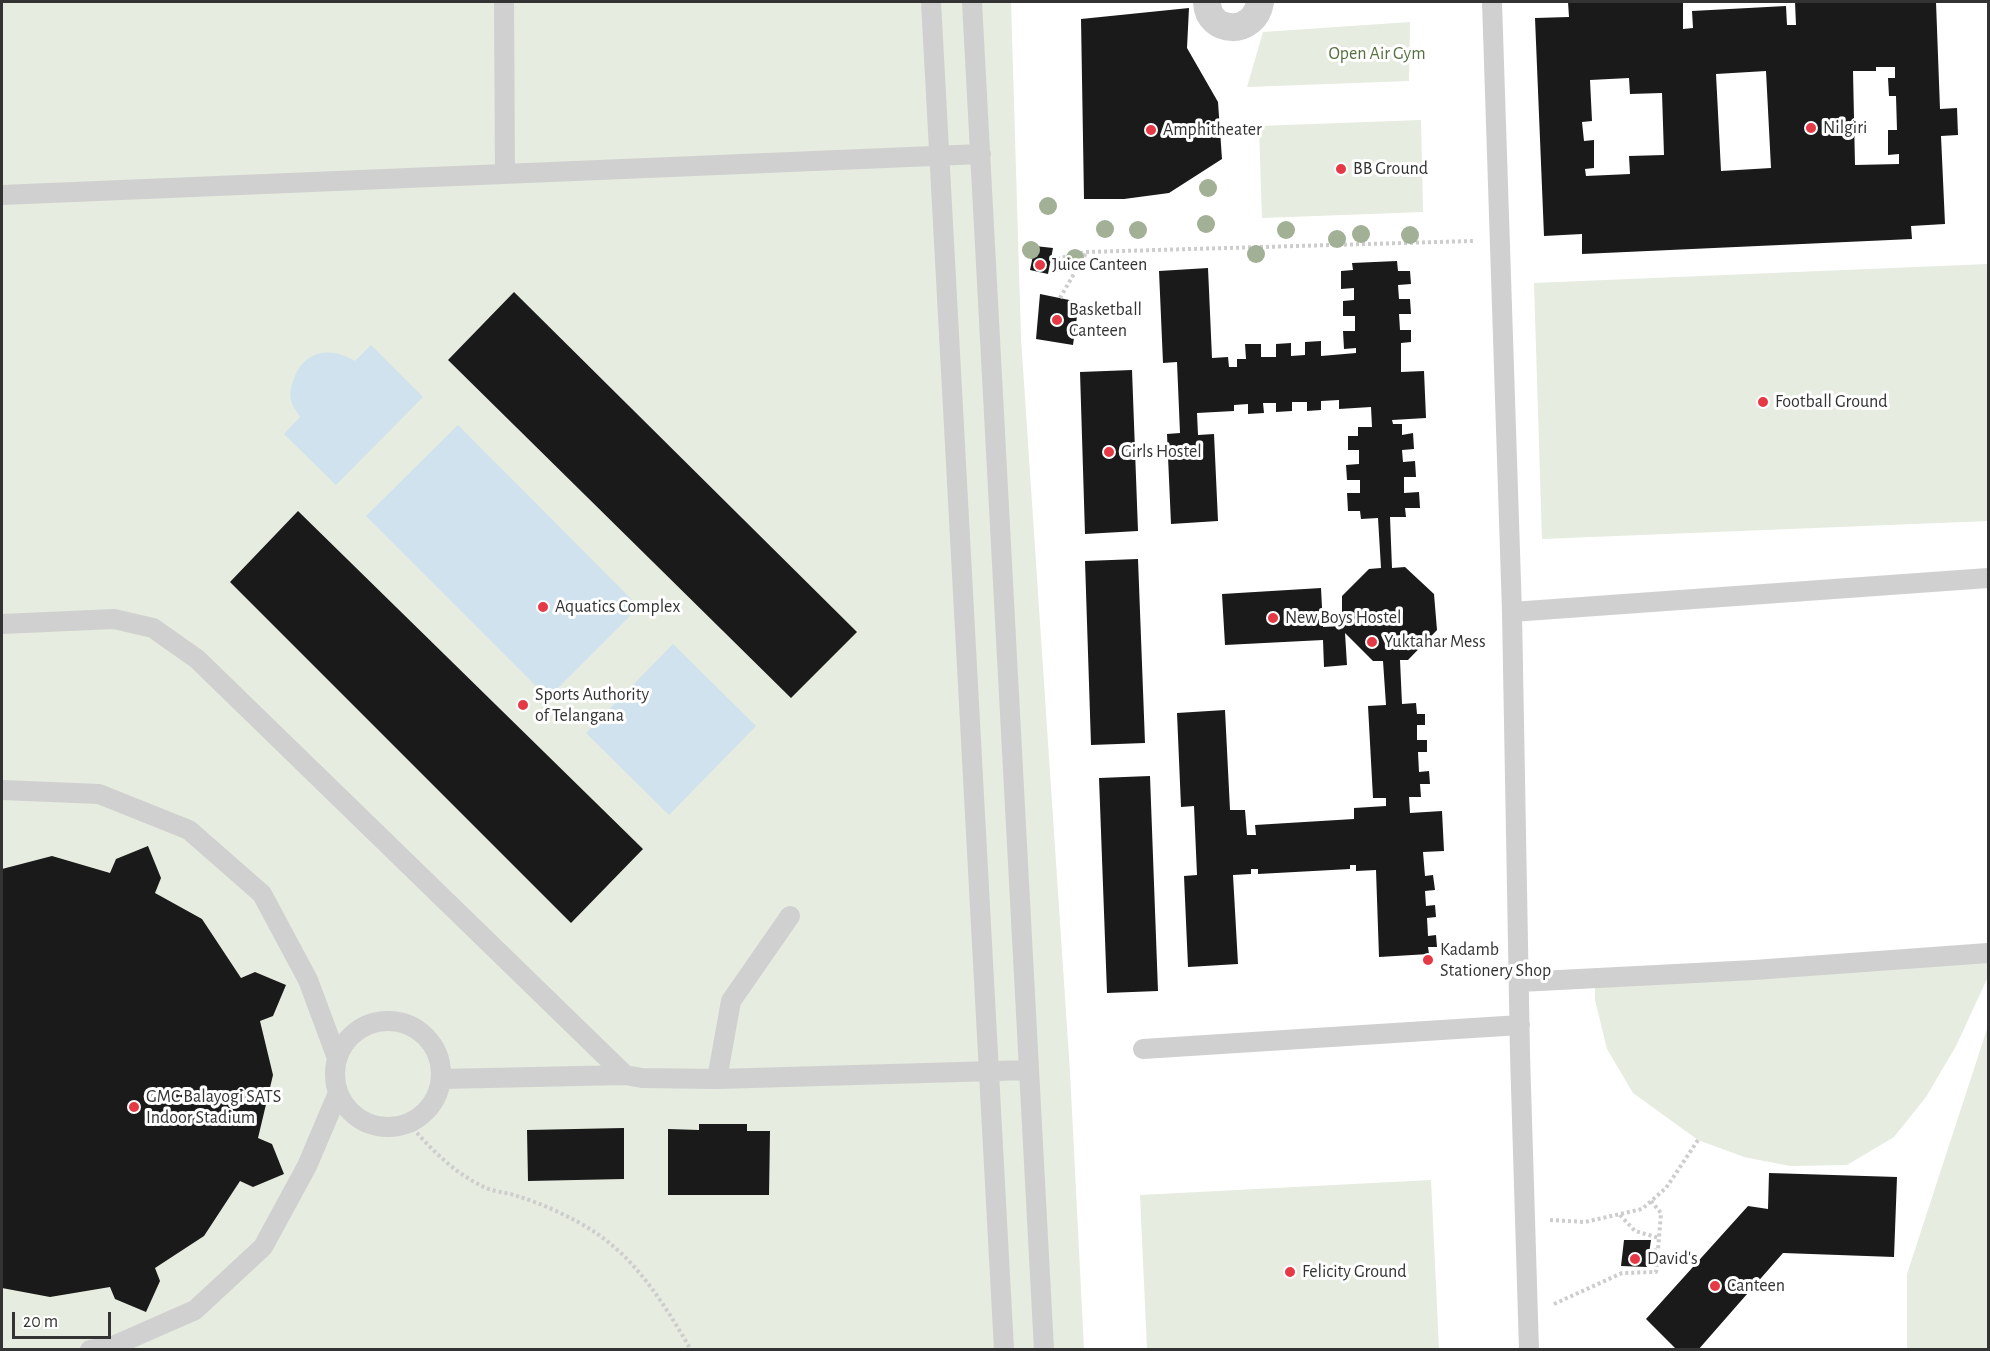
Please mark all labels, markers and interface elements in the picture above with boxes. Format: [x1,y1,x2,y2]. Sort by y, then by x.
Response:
park label: Open Air Gym [1328,43,1426,65]
place label: Nilgiri [1823,117,1867,139]
place label: Amphitheater [1163,119,1262,141]
marker: Nilgiri [1804,121,1818,135]
marker: Amphitheater [1144,123,1158,137]
place label: BB Ground [1353,158,1428,180]
marker: BB Ground [1334,162,1348,176]
place label: Juice Canteen [1052,254,1147,276]
marker: Juice Canteen [1033,258,1047,272]
place label: Basketball Canteen [1069,299,1142,342]
marker: Basketball Canteen [1050,313,1064,327]
place label: Football Ground [1775,391,1888,413]
marker: Football Ground [1756,395,1770,409]
place label: Girls Hostel [1121,441,1202,463]
marker: Girls Hostel [1102,445,1116,459]
place label: Aquatics Complex [555,596,680,618]
marker: Aquatics Complex [536,600,550,614]
place label: New Boys Hostel [1285,607,1401,629]
marker: New Boys Hostel [1266,611,1280,625]
place label: Yuktahar Mess [1384,631,1486,653]
marker: Yuktahar Mess [1365,635,1379,649]
place label: Sports Authority of Telangana [535,684,649,726]
marker: Sports Authority of Telangana [516,698,530,712]
place label: Kadamb Stationery Shop [1440,939,1551,982]
marker: Kadamb Stationery Shop [1421,953,1435,967]
place label: GMC Balayogi SATS Indoor Stadium [146,1086,281,1128]
marker: GMC Balayogi SATS Indoor Stadium [127,1100,141,1114]
place label: David's [1647,1248,1698,1270]
marker: David's [1628,1252,1642,1266]
place label: Felicity Ground [1302,1261,1407,1283]
marker: Felicity Ground [1283,1265,1297,1279]
place label: Canteen [1727,1275,1785,1297]
marker: Canteen [1708,1279,1722,1293]
scale bar [15,1300,114,1338]
text: 20 m [23,1313,58,1331]

